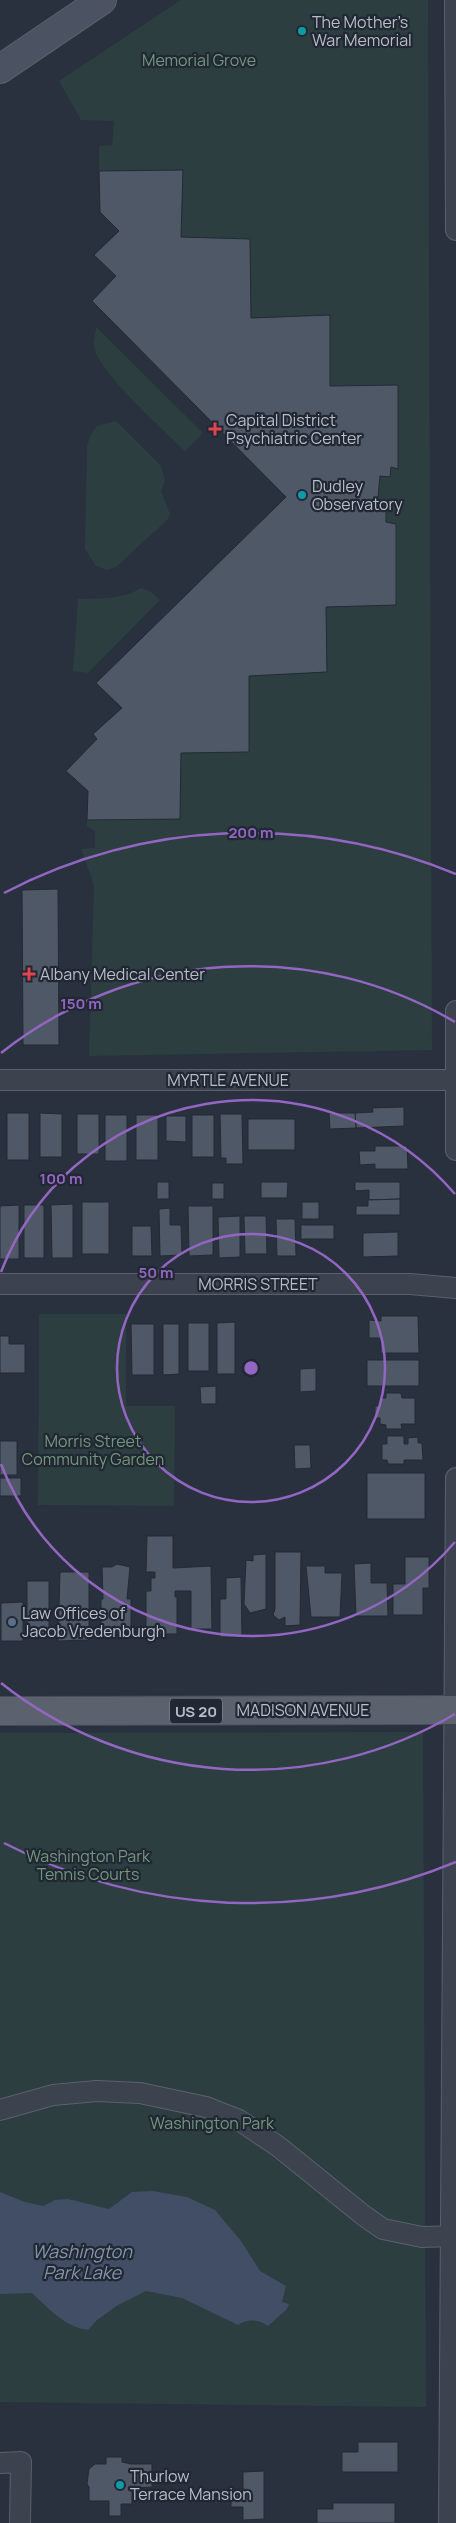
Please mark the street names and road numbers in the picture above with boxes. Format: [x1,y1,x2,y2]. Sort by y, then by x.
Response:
street label: MYRTLE AVENUE [167,1069,289,1091]
street label: MORRIS STREET [198,1273,318,1295]
road number: US 20 [170,1698,222,1724]
street label: MADISON AVENUE [237,1699,369,1721]

